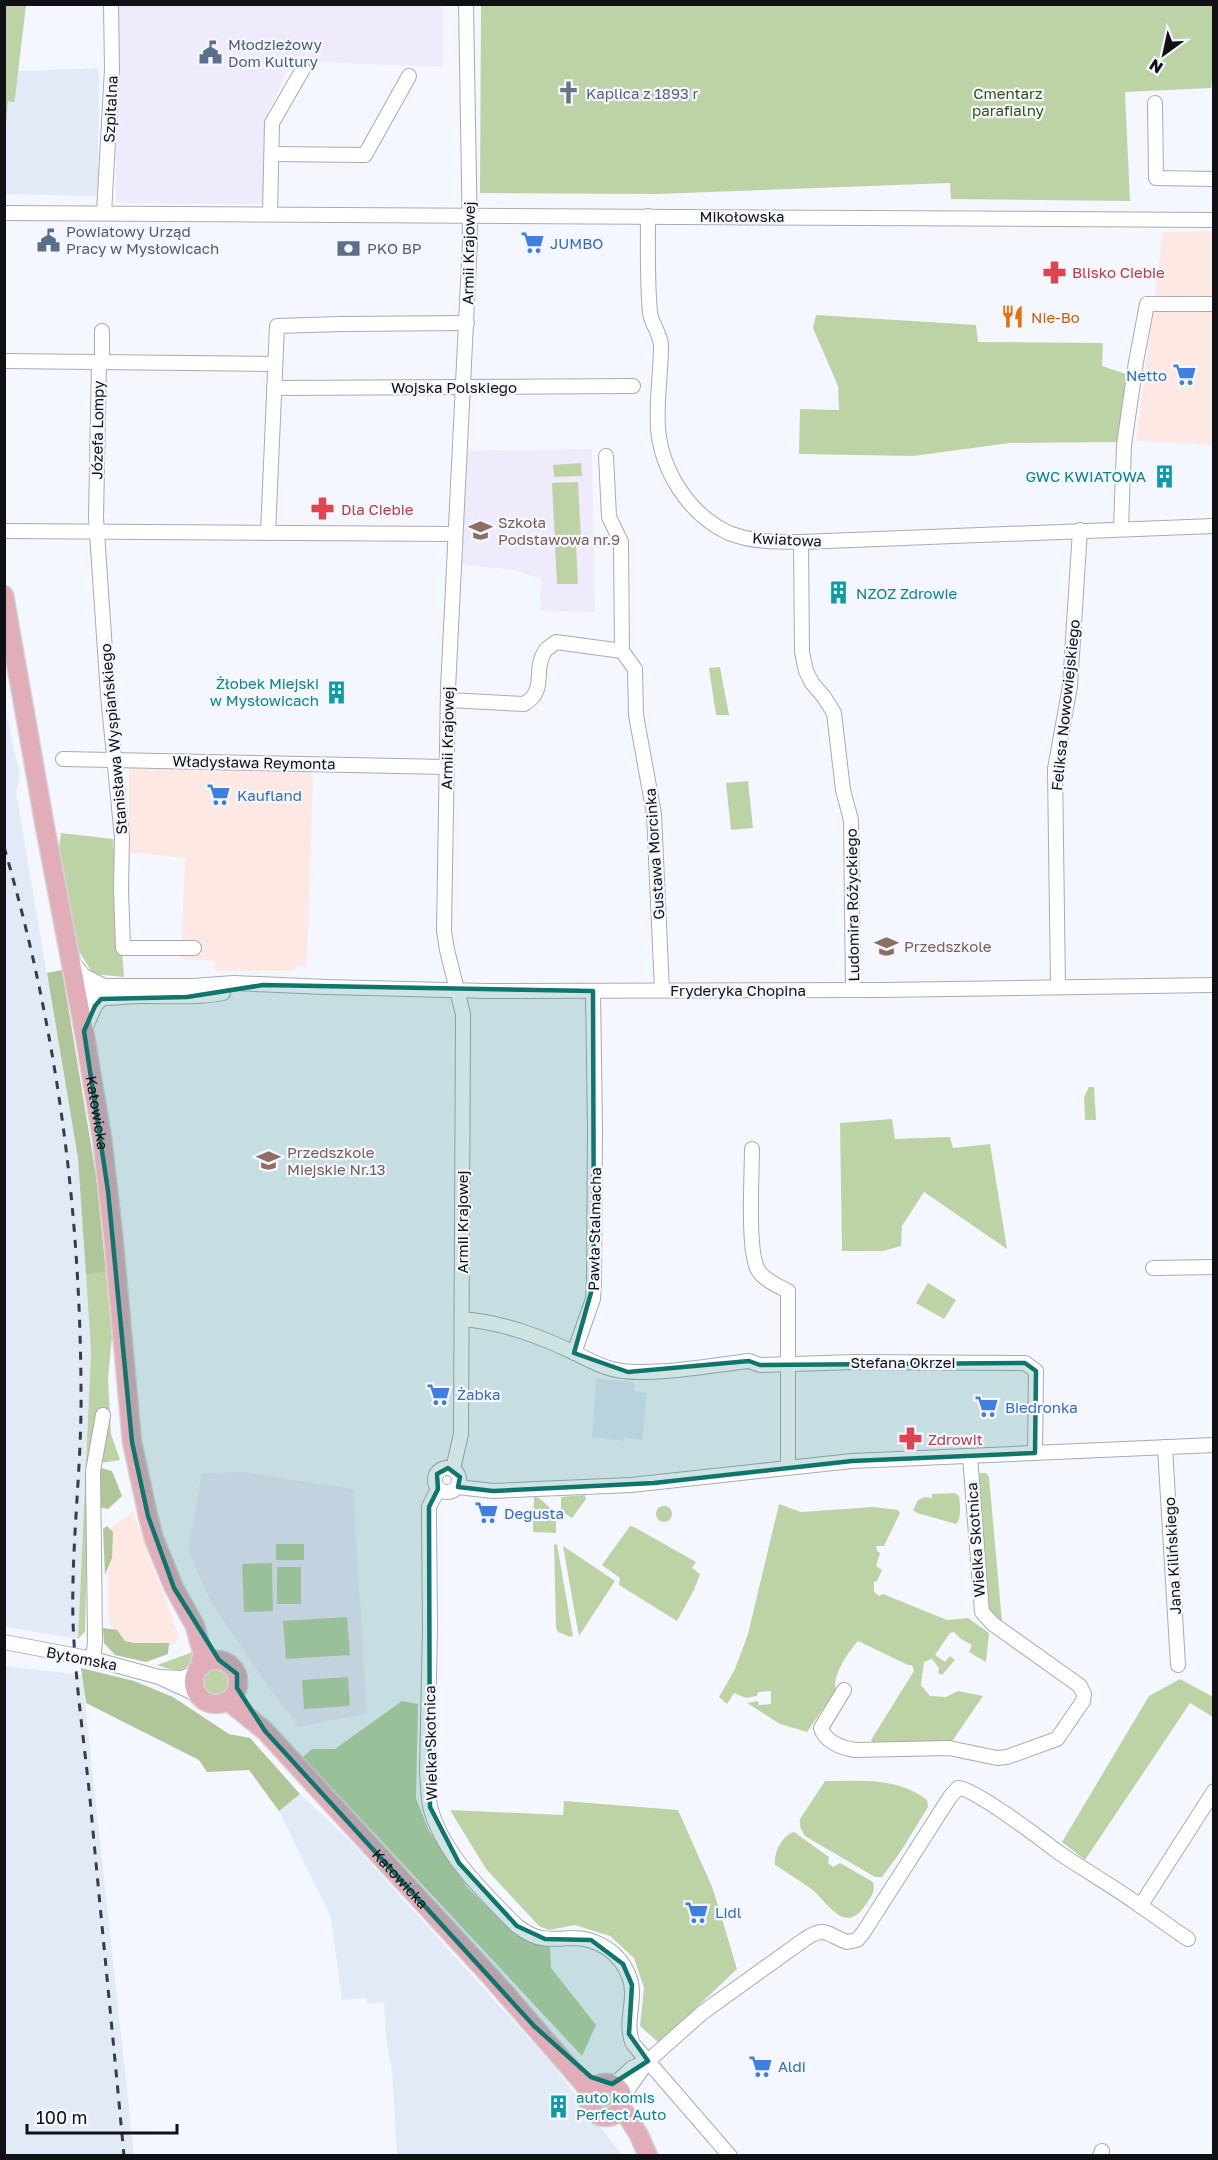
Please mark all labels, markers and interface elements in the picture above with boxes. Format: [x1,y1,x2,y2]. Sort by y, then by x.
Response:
north arrow [1134,24,1194,84]
place label: Młodzieżowy Dom Kultury [228,35,322,70]
public building icon: Młodzieżowy Dom Kultury [197,40,223,66]
text: N [1145,55,1166,78]
street label: Szpitalna [99,75,121,143]
church icon: Kaplica z 1893 r [555,80,581,106]
place label: Kaplica z 1893 r [586,84,699,102]
park label: Cmentarz parafialny [972,84,1045,119]
street label: Armii Krajowej [458,201,478,305]
street label: Mikołowska [700,207,784,225]
place label: Powiatowy Urząd Pracy w Mysłowicach [66,222,219,257]
public building icon: Powiatowy Urząd Pracy w Mysłowicach [35,227,61,253]
supermarket icon: JUMBO [519,230,545,256]
place label: JUMBO [550,234,603,252]
bank icon: PKO BP [336,235,362,261]
place label: PKO BP [367,239,422,257]
pharmacy icon: Blisko Ciebie [1041,259,1067,285]
place label: Blisko Ciebie [1072,263,1165,281]
restaurant icon: Nie-Bo [1000,304,1026,330]
place label: Nie-Bo [1031,308,1080,326]
supermarket icon: Netto [1172,362,1198,388]
place label: Netto [1126,366,1167,384]
street label: Wojska Polskiego [391,378,517,396]
street label: Józefa Lompy [87,380,107,480]
building icon: GWC KWIATOWA [1151,463,1177,489]
place label: GWC KWIATOWA [1025,467,1146,485]
pharmacy icon: Dla Ciebie [310,496,336,522]
place label: Dla Ciebie [341,500,414,518]
place label: Szkoła Podstawowa nr.9 [498,513,620,548]
school or university icon: Szkoła Podstawowa nr.9 [467,518,493,544]
street label: Kwiatowa [752,528,822,550]
building icon: NZOZ Zdrowie [825,580,851,606]
place label: NZOZ Zdrowie [856,584,958,602]
street label: Feliksa Nowowiejskiego [1047,618,1083,792]
street label: Stanisława Wyspiańskiego [96,643,130,835]
place label: Żłobek Miejski w Mysłowicach [210,674,319,709]
building icon: Żłobek Miejski w Mysłowicach [324,679,350,705]
street label: Armii Krajowej [437,686,457,790]
street label: Władysława Reymonta [172,752,336,772]
supermarket icon: Kaufland [206,782,232,808]
place label: Kaufland [237,786,302,804]
street label: Gustawa Morcinka [640,788,668,920]
street label: Ludomira Różyckiego [842,828,862,982]
school or university icon: Przedszkole [873,933,899,959]
place label: Przedszkole [904,937,992,955]
street label: Fryderyka Chopina [670,981,806,999]
street label: Katowicka [83,1074,112,1150]
place label: Przedszkole Miejskie Nr.13 [287,1143,386,1178]
school or university icon: Przedszkole Miejskie Nr.13 [256,1148,282,1174]
street label: Pawła Stalmacha [584,1167,604,1291]
street label: Armii Krajowej [453,1170,471,1274]
street label: Stefana Okrzei [851,1353,955,1371]
supermarket icon: Żabka [426,1381,452,1407]
place label: Żabka [457,1385,501,1403]
supermarket icon: Biedronka [974,1394,1000,1420]
place label: Biedronka [1005,1398,1078,1416]
pharmacy icon: Zdrowit [897,1426,923,1452]
place label: Zdrowit [928,1430,983,1448]
street label: Wielka Skotnica [962,1482,988,1598]
street label: Jana Kilińskiego [1160,1497,1184,1615]
supermarket icon: Degusta [473,1500,499,1526]
place label: Degusta [504,1504,564,1522]
street label: Bytomska [45,1642,119,1674]
street label: Wielka Skotnica [420,1685,440,1801]
street label: Katowicka [369,1845,432,1912]
supermarket icon: Lidl [684,1899,710,1925]
place label: Lidl [715,1903,742,1921]
supermarket icon: Aldi [747,2053,773,2079]
place label: Aldi [778,2057,806,2075]
place label: auto komis Perfect Auto [576,2088,666,2123]
building icon: auto komis Perfect Auto [545,2093,571,2119]
scale bar [27,2097,177,2135]
text: 100 m [36,2106,87,2128]

